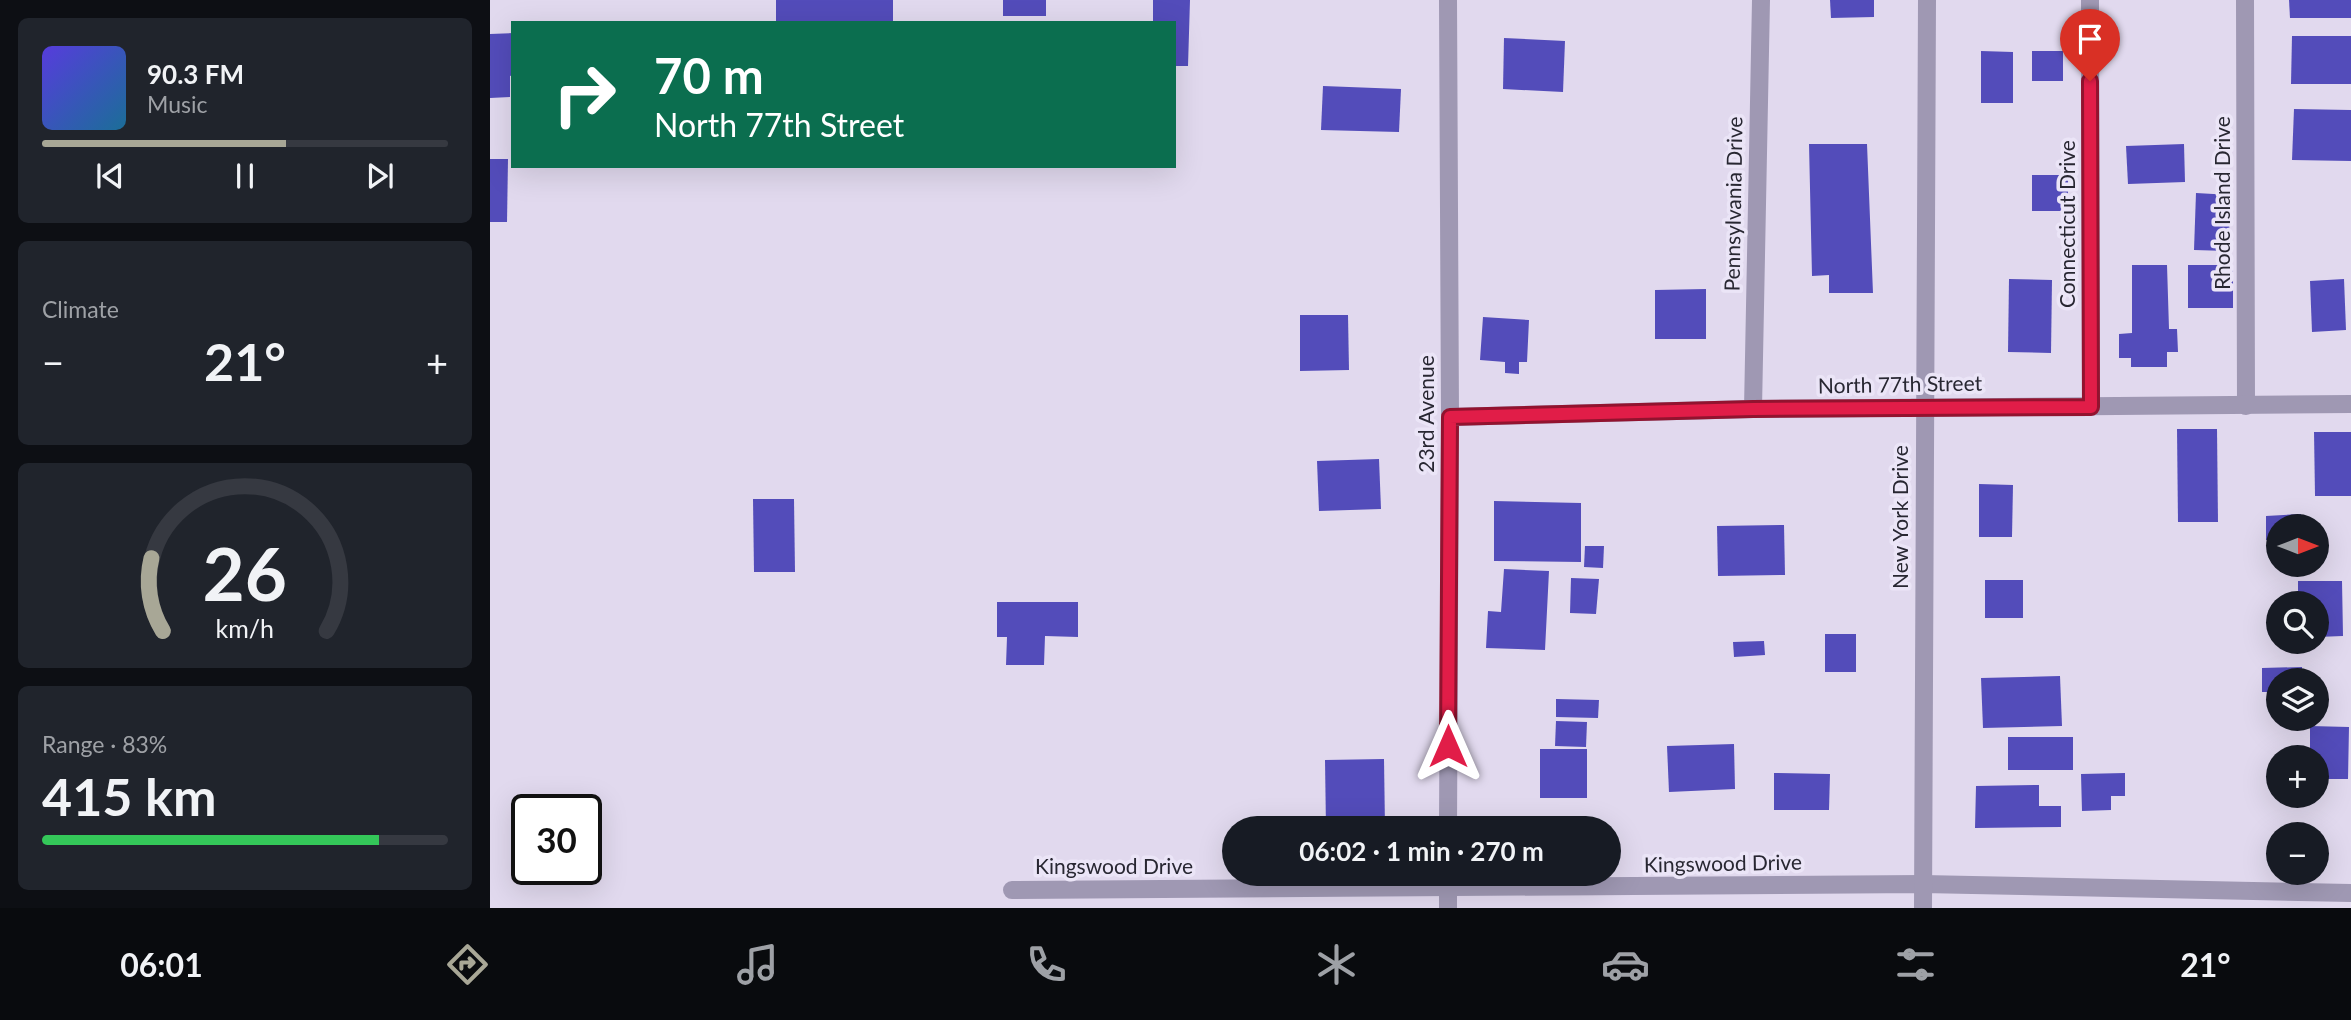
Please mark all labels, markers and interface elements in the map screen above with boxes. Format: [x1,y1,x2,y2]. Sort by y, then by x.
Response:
pin [2060,9,2120,81]
icon: arrive [2071,20,2109,58]
text: 70 m [654,46,764,104]
icon: right [539,49,630,140]
text: 90.3 FM [147,58,244,90]
text: Music [147,90,207,118]
text: North 77th Street [654,105,904,144]
street label: Pennsylvania Drive [1718,116,1747,292]
street label: Rhode Island Drive [2209,116,2234,290]
street label: Connecticut Drive [2054,140,2079,308]
icon: previous [91,157,129,195]
icon: pause [226,157,264,195]
icon: next [361,157,399,195]
text: Climate [42,295,119,323]
text: 21° [204,330,286,392]
text: − [42,339,64,385]
text: + [426,339,448,385]
street label: 23rd Avenue [1413,355,1438,473]
street label: North 77th Street [1818,370,1983,397]
street label: New York Drive [1887,445,1912,589]
north arrow [2266,514,2329,578]
map controls [2266,514,2329,885]
text: 26 [203,530,287,618]
button: search [2266,591,2329,654]
text: km/h [216,613,274,643]
button: layers [2266,668,2329,731]
position arrow [1411,709,1485,783]
text: Range · 83% [42,730,167,758]
button: + [2266,745,2329,808]
text: 415 km [42,765,216,827]
speed limit sign: 30 [511,794,602,885]
button: − [2266,822,2329,885]
text: 06:02 · 1 min · 270 m [1299,835,1544,867]
street label: Kingswood Drive [1644,849,1802,876]
street label: Kingswood Drive [1035,853,1193,878]
icon: directions [443,940,492,989]
icon: music [733,940,782,989]
icon: phone [1022,940,1071,989]
icon: climate [1312,940,1361,989]
icon: car [1601,940,1650,989]
icon: filters [1891,940,1940,989]
text: 06:01 [120,945,203,984]
text: 21° [2180,945,2231,984]

